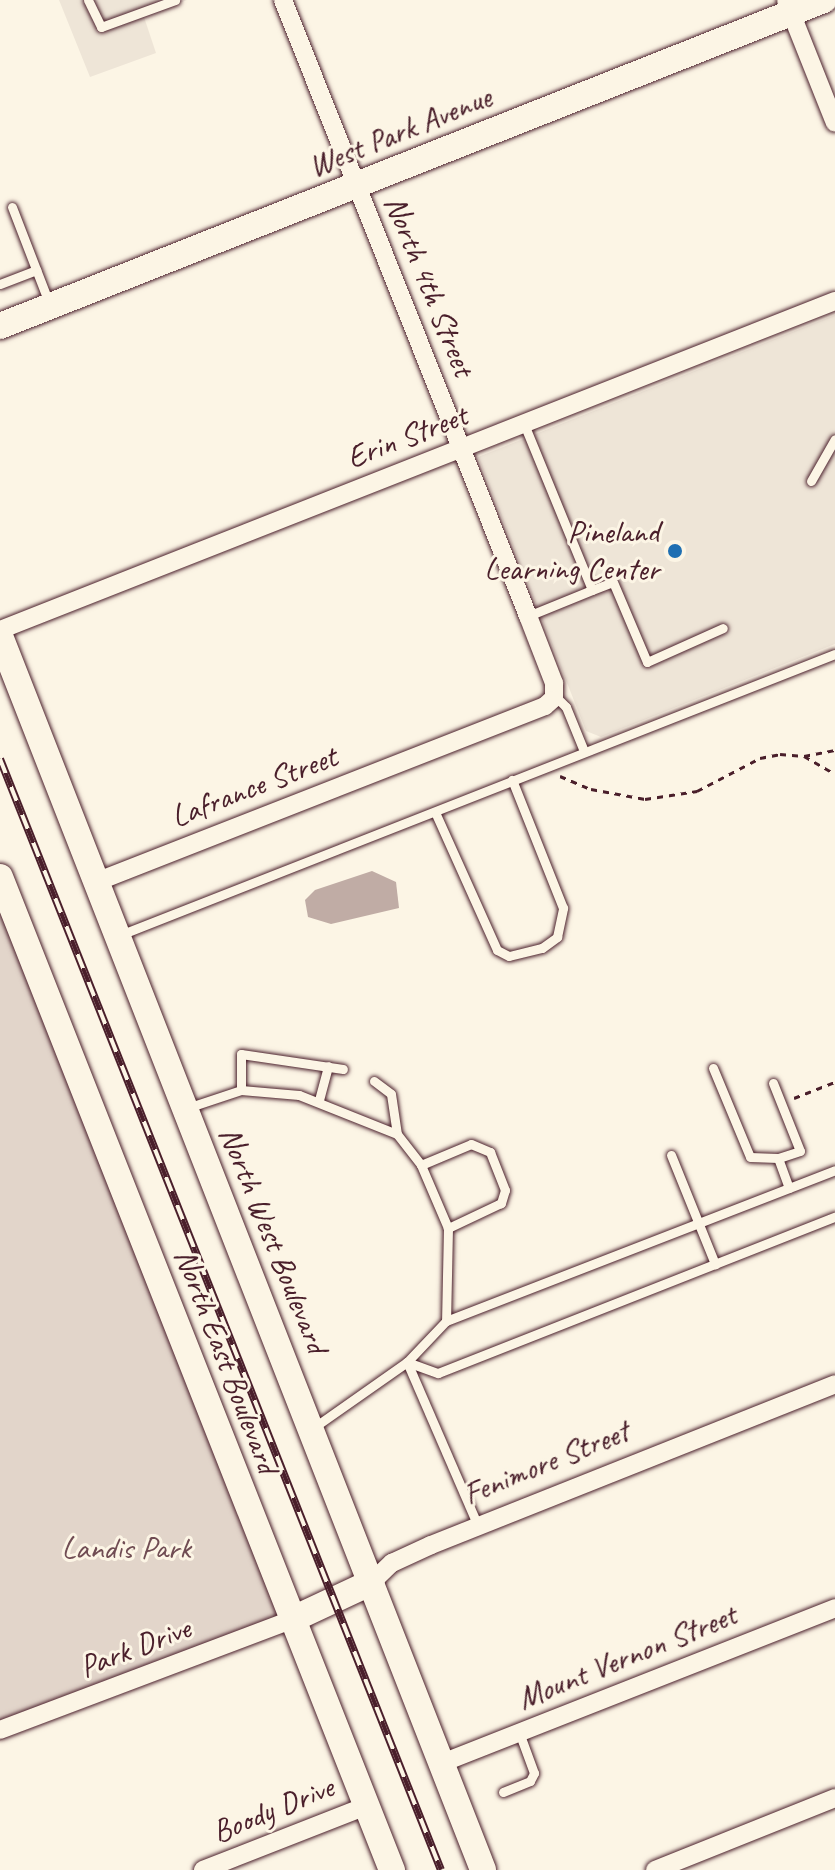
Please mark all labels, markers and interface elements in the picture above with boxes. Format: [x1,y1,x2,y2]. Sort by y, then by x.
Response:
street label: West Park Avenue [302,78,498,186]
street label: North 4th Street [375,190,483,382]
street label: Erin Street [341,396,473,478]
place label: Pineland Learning Center [484,514,659,589]
marker: Pineland Learning Center [666,542,684,560]
street label: Lafrance Street [165,738,343,836]
street label: North West Boulevard [210,1121,336,1359]
street label: North East Boulevard [165,1242,287,1480]
street label: Fenimore Street [458,1412,634,1514]
park label: Landis Park [61,1529,191,1567]
street label: Mount Vernon Street [512,1596,742,1718]
street label: Park Drive [74,1609,196,1687]
street label: Boody Drive [206,1768,340,1852]

